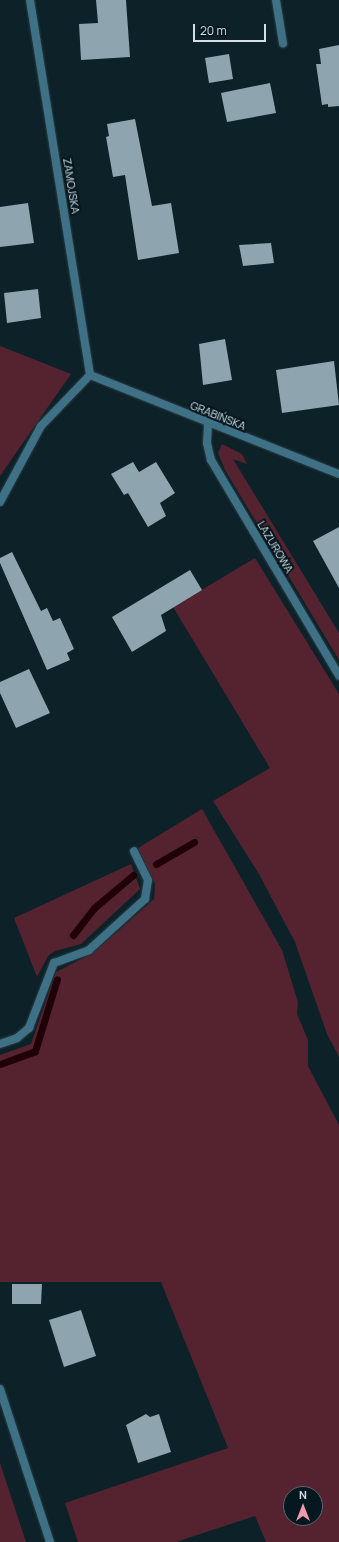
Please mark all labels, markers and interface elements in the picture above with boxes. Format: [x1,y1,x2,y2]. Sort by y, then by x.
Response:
scale bar [195,16,268,42]
text: 20 m [200,22,227,39]
street label: ZAMOJSKA [60,157,82,215]
street label: GRABIŃSKA [188,399,248,433]
street label: LAZUROWA [254,519,296,575]
north arrow [283,1486,323,1526]
text: N [299,1487,307,1502]

